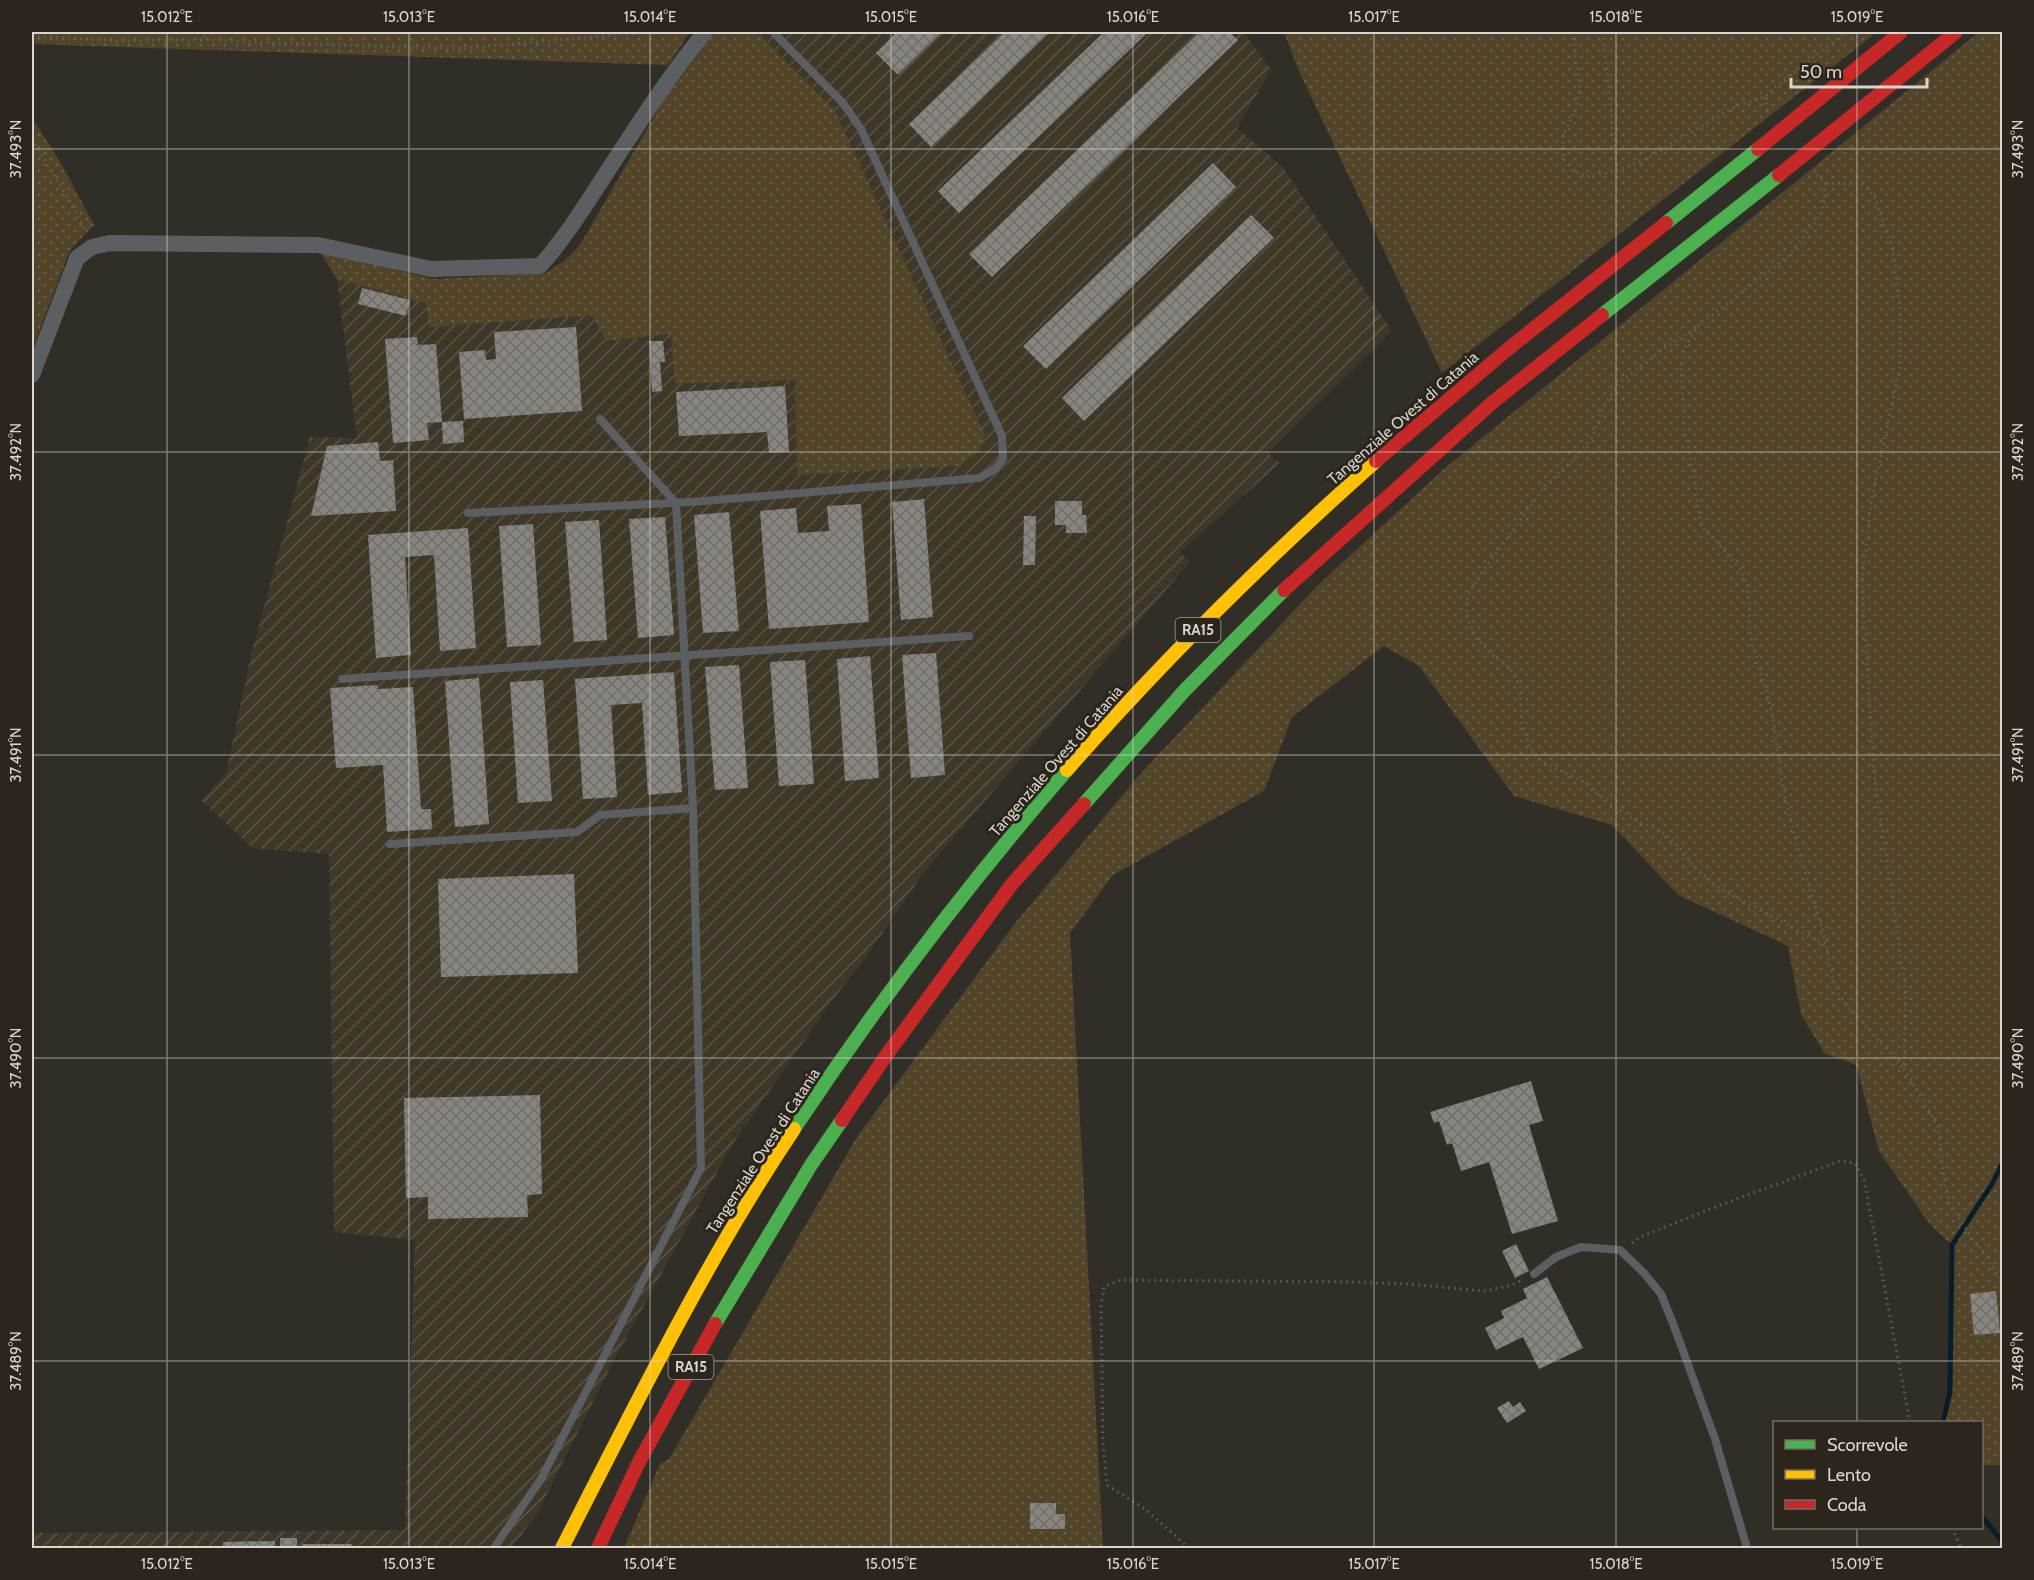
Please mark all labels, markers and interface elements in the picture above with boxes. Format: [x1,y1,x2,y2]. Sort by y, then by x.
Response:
text: 15.012°E [141,8,193,26]
text: 15.013°E [383,8,435,26]
text: 15.014°E [624,8,676,26]
text: 15.015°E [865,8,917,26]
text: 15.016°E [1107,8,1159,26]
text: 15.017°E [1348,8,1400,26]
text: 15.018°E [1590,8,1643,26]
text: 15.019°E [1831,8,1883,26]
scale bar [1791,51,1928,89]
text: 50 m [1800,61,1842,83]
text: 37.493°N [7,120,25,178]
text: 37.493°N [2009,120,2027,178]
street label: Tangenziale Ovest di Catania [1324,347,1483,489]
text: 37.492°N [7,423,25,481]
text: 37.492°N [2009,423,2027,481]
road number: RA15 [1176,618,1220,642]
street label: Tangenziale Ovest di Catania [985,681,1127,840]
text: 37.491°N [7,727,25,783]
text: 37.491°N [2009,727,2027,783]
text: 37.490°N [7,1028,25,1088]
text: 37.490°N [2009,1028,2027,1088]
street label: Tangenziale Ovest di Catania [702,1064,824,1237]
text: 37.489°N [7,1331,25,1391]
text: 37.489°N [2009,1331,2027,1391]
road number: RA15 [668,1355,714,1379]
legend [1773,1421,1983,1529]
text: Scorrevole [1827,1434,1908,1456]
text: Lento [1827,1464,1871,1486]
text: Coda [1827,1494,1867,1516]
text: 15.012°E [141,1555,193,1573]
text: 15.013°E [383,1555,435,1573]
text: 15.014°E [624,1555,676,1573]
text: 15.015°E [865,1555,917,1573]
text: 15.016°E [1107,1555,1159,1573]
text: 15.017°E [1348,1555,1400,1573]
text: 15.018°E [1590,1555,1643,1573]
text: 15.019°E [1831,1555,1883,1573]

